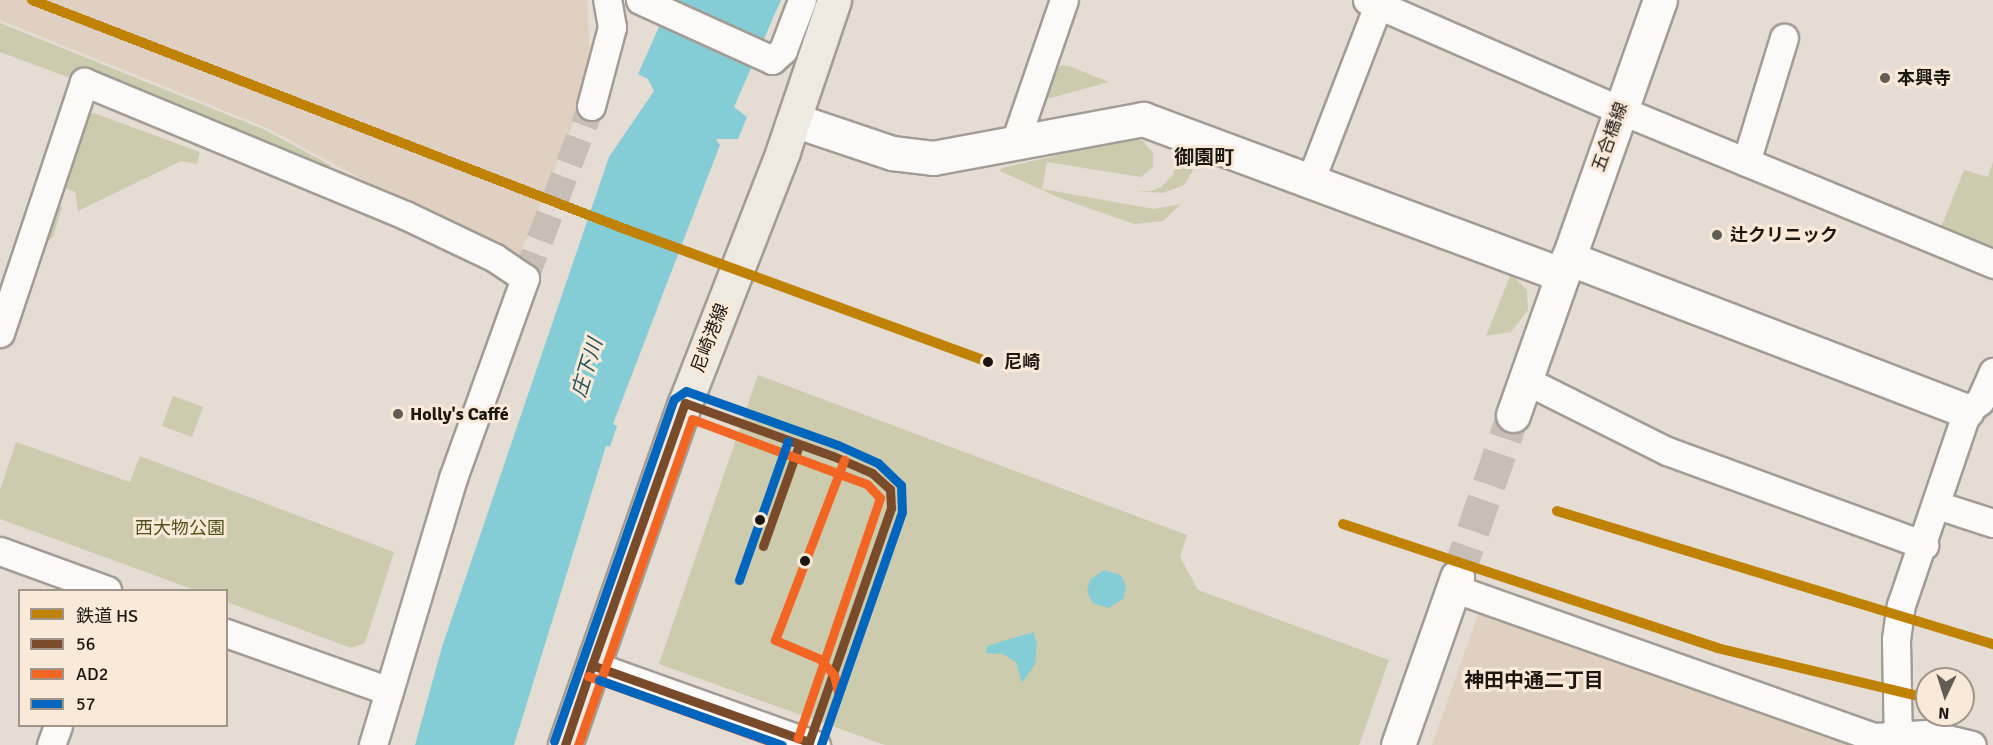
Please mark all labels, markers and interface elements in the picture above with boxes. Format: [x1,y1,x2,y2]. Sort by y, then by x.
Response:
place label: 本興寺 [1897,67,1951,89]
marker: 本興寺 [1878,71,1892,85]
street label: 五合橋線 [1588,99,1632,175]
district label: 御園町 [1174,145,1234,169]
place label: 辻クリニック [1730,224,1838,246]
marker: 辻クリニック [1708,226,1726,244]
street label: 尼崎港線 [687,301,733,375]
water label: 庄下川 [567,336,607,400]
marker: 尼崎 [977,351,999,373]
place label: 尼崎 [1004,351,1040,373]
place label: Holly's Caffé [410,403,509,425]
marker: Holly's Caffé [391,407,405,421]
unlabelled marker [754,514,766,526]
park label: 西大物公園 [135,517,225,539]
unlabelled marker [799,555,811,567]
legend [18,589,228,727]
text: 鉄道 HS [76,605,138,627]
text: 56 [76,633,95,655]
text: AD2 [76,663,108,685]
north arrow [1915,667,1975,727]
district label: 神田中通二丁目 [1464,668,1604,692]
text: 57 [76,693,95,715]
text: N [1938,703,1950,723]

